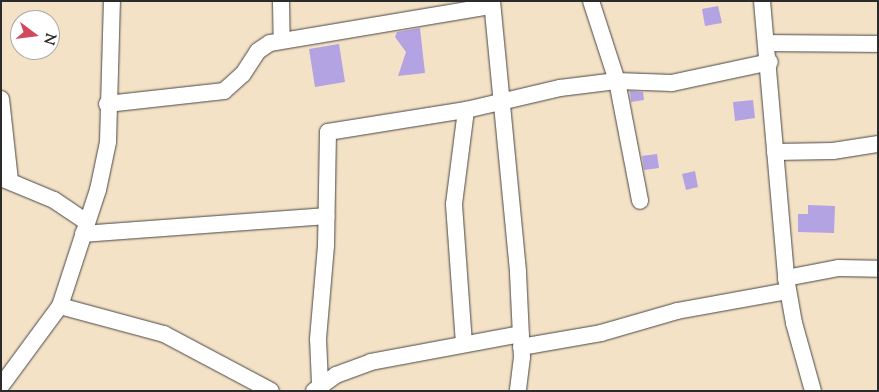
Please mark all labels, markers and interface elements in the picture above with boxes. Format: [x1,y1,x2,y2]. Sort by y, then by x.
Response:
north arrow [10,10,60,60]
text: N [37,31,60,47]

